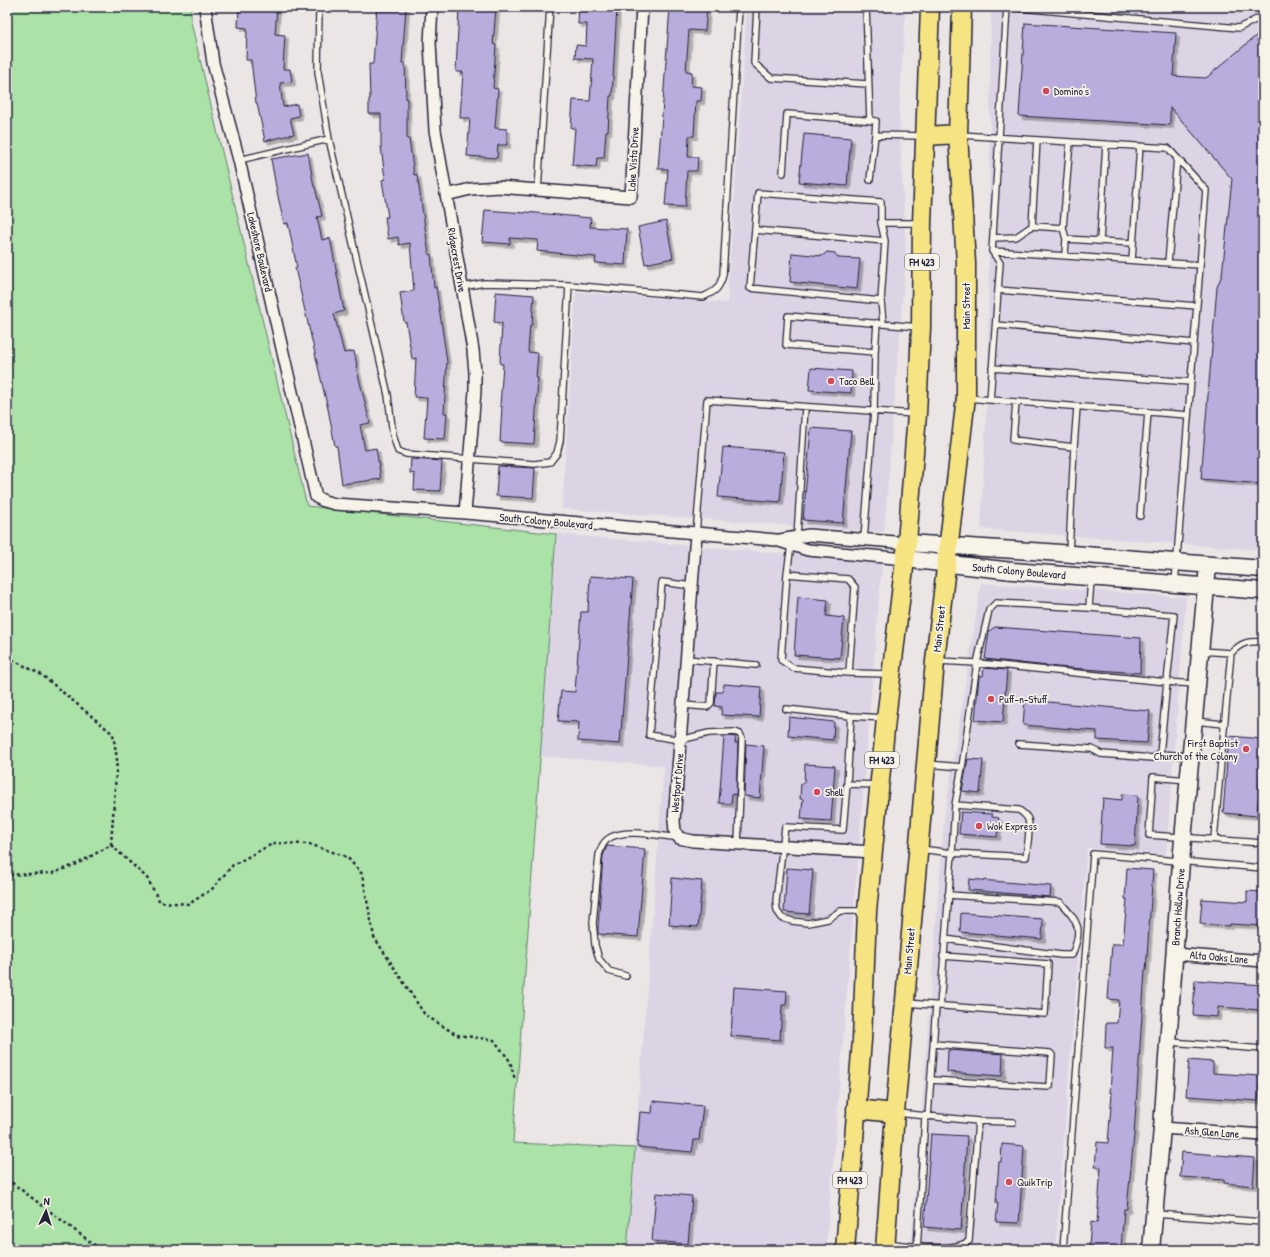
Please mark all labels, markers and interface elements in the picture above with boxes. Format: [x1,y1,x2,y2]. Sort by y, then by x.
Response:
place label: Domino's [1054,84,1089,98]
marker: Domino's [1041,86,1051,96]
street label: Lake Vista Drive [624,126,642,191]
street label: Lakeshore Boulevard [244,211,276,294]
street label: Ridgecrest Drive [444,227,470,294]
road number: FM 423 [905,254,939,270]
street label: Main Street [959,283,973,329]
place label: Taco Bell [839,374,875,388]
marker: Taco Bell [826,376,836,386]
street label: South Colony Boulevard [499,510,594,532]
street label: South Colony Boulevard [972,560,1067,582]
street label: Main Street [930,605,948,653]
place label: Puff-n-Stuff [999,692,1048,706]
marker: Puff-n-Stuff [986,694,996,704]
place label: First Baptist Church of the Colony [1154,736,1238,763]
marker: First Baptist Church of the Colony [1241,744,1251,754]
street label: Westport Drive [667,752,687,813]
road number: FM 423 [865,752,899,768]
place label: Shell [825,785,844,799]
marker: Shell [812,787,822,797]
place label: Wok Express [987,819,1037,833]
marker: Wok Express [974,821,984,831]
street label: Branch Hollow Drive [1168,867,1188,946]
street label: Main Street [900,927,918,975]
street label: Alta Oaks Lane [1189,947,1249,967]
street label: Ash Glen Lane [1184,1123,1240,1141]
road number: FM 423 [833,1172,867,1188]
place label: QuikTrip [1017,1175,1052,1189]
marker: QuikTrip [1004,1177,1014,1187]
north arrow [26,1191,66,1231]
text: N [43,1194,50,1208]

